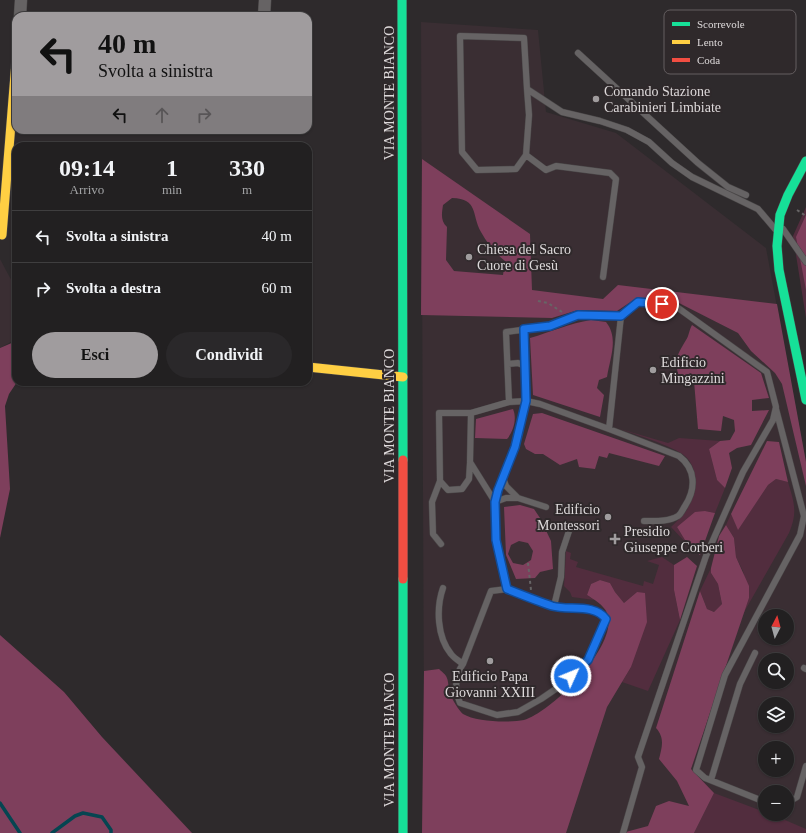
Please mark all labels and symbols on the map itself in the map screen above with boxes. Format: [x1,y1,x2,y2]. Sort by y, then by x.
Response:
legend [664,10,796,74]
text: Scorrevole [697,18,745,30]
street label: VIA MONTE BIANCO [382,26,397,160]
text: Lento [697,36,723,48]
text: Coda [697,54,720,66]
place label: Comando Stazione Carabinieri Limbiate [604,84,721,115]
marker: Comando Stazione Carabinieri Limbiate [591,94,601,104]
place label: Chiesa del Sacro Cuore di Gesù [477,242,571,273]
marker: Chiesa del Sacro Cuore di Gesù [464,252,474,262]
pin [645,287,679,321]
street label: VIA MONTE BIANCO [382,349,397,483]
place label: Edificio Mingazzini [661,355,725,386]
marker: Edificio Mingazzini [648,365,658,375]
place label: Edificio Montessori [537,502,600,533]
marker: Edificio Montessori [603,512,613,522]
place label: Presidio Giuseppe Corberi [624,524,723,555]
marker: Presidio Giuseppe Corberi [609,533,621,545]
north arrow [758,609,794,645]
position arrow [550,655,592,697]
marker: Edificio Papa Giovanni XXIII [485,656,495,666]
place label: Edificio Papa Giovanni XXIII [445,669,535,700]
street label: VIA MONTE BIANCO [382,673,397,807]

